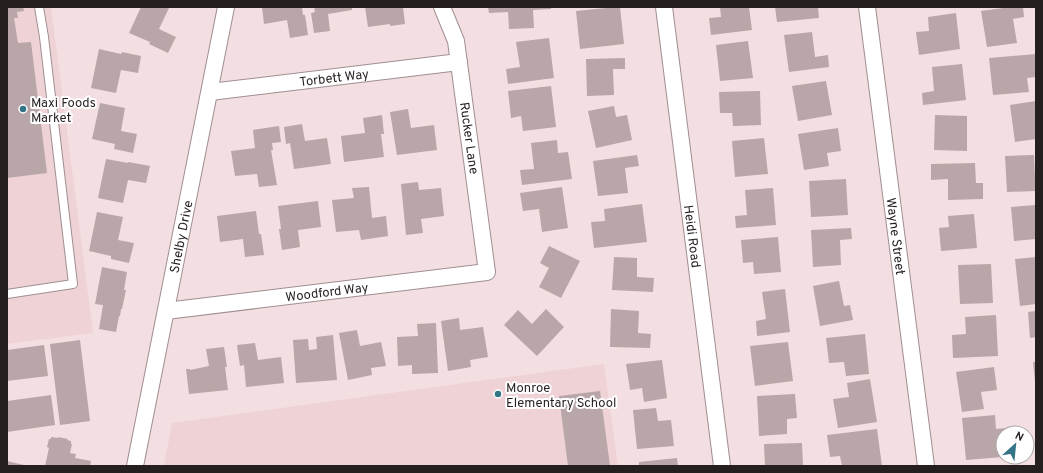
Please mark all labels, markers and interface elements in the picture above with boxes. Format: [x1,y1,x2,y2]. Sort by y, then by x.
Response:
street label: Torbett Way [299,67,370,91]
place label: Maxi Foods Market [31,96,96,127]
street label: Rucker Lane [455,101,481,175]
marker: Maxi Foods Market [18,104,28,114]
street label: Wayne Street [882,197,907,276]
street label: Shelby Drive [167,199,197,275]
street label: Heidi Road [679,204,703,269]
street label: Woodford Way [285,280,369,306]
place label: Monroe Elementary School [506,381,616,412]
marker: Monroe Elementary School [493,389,503,399]
north arrow [995,425,1035,465]
text: N [1012,429,1026,445]

